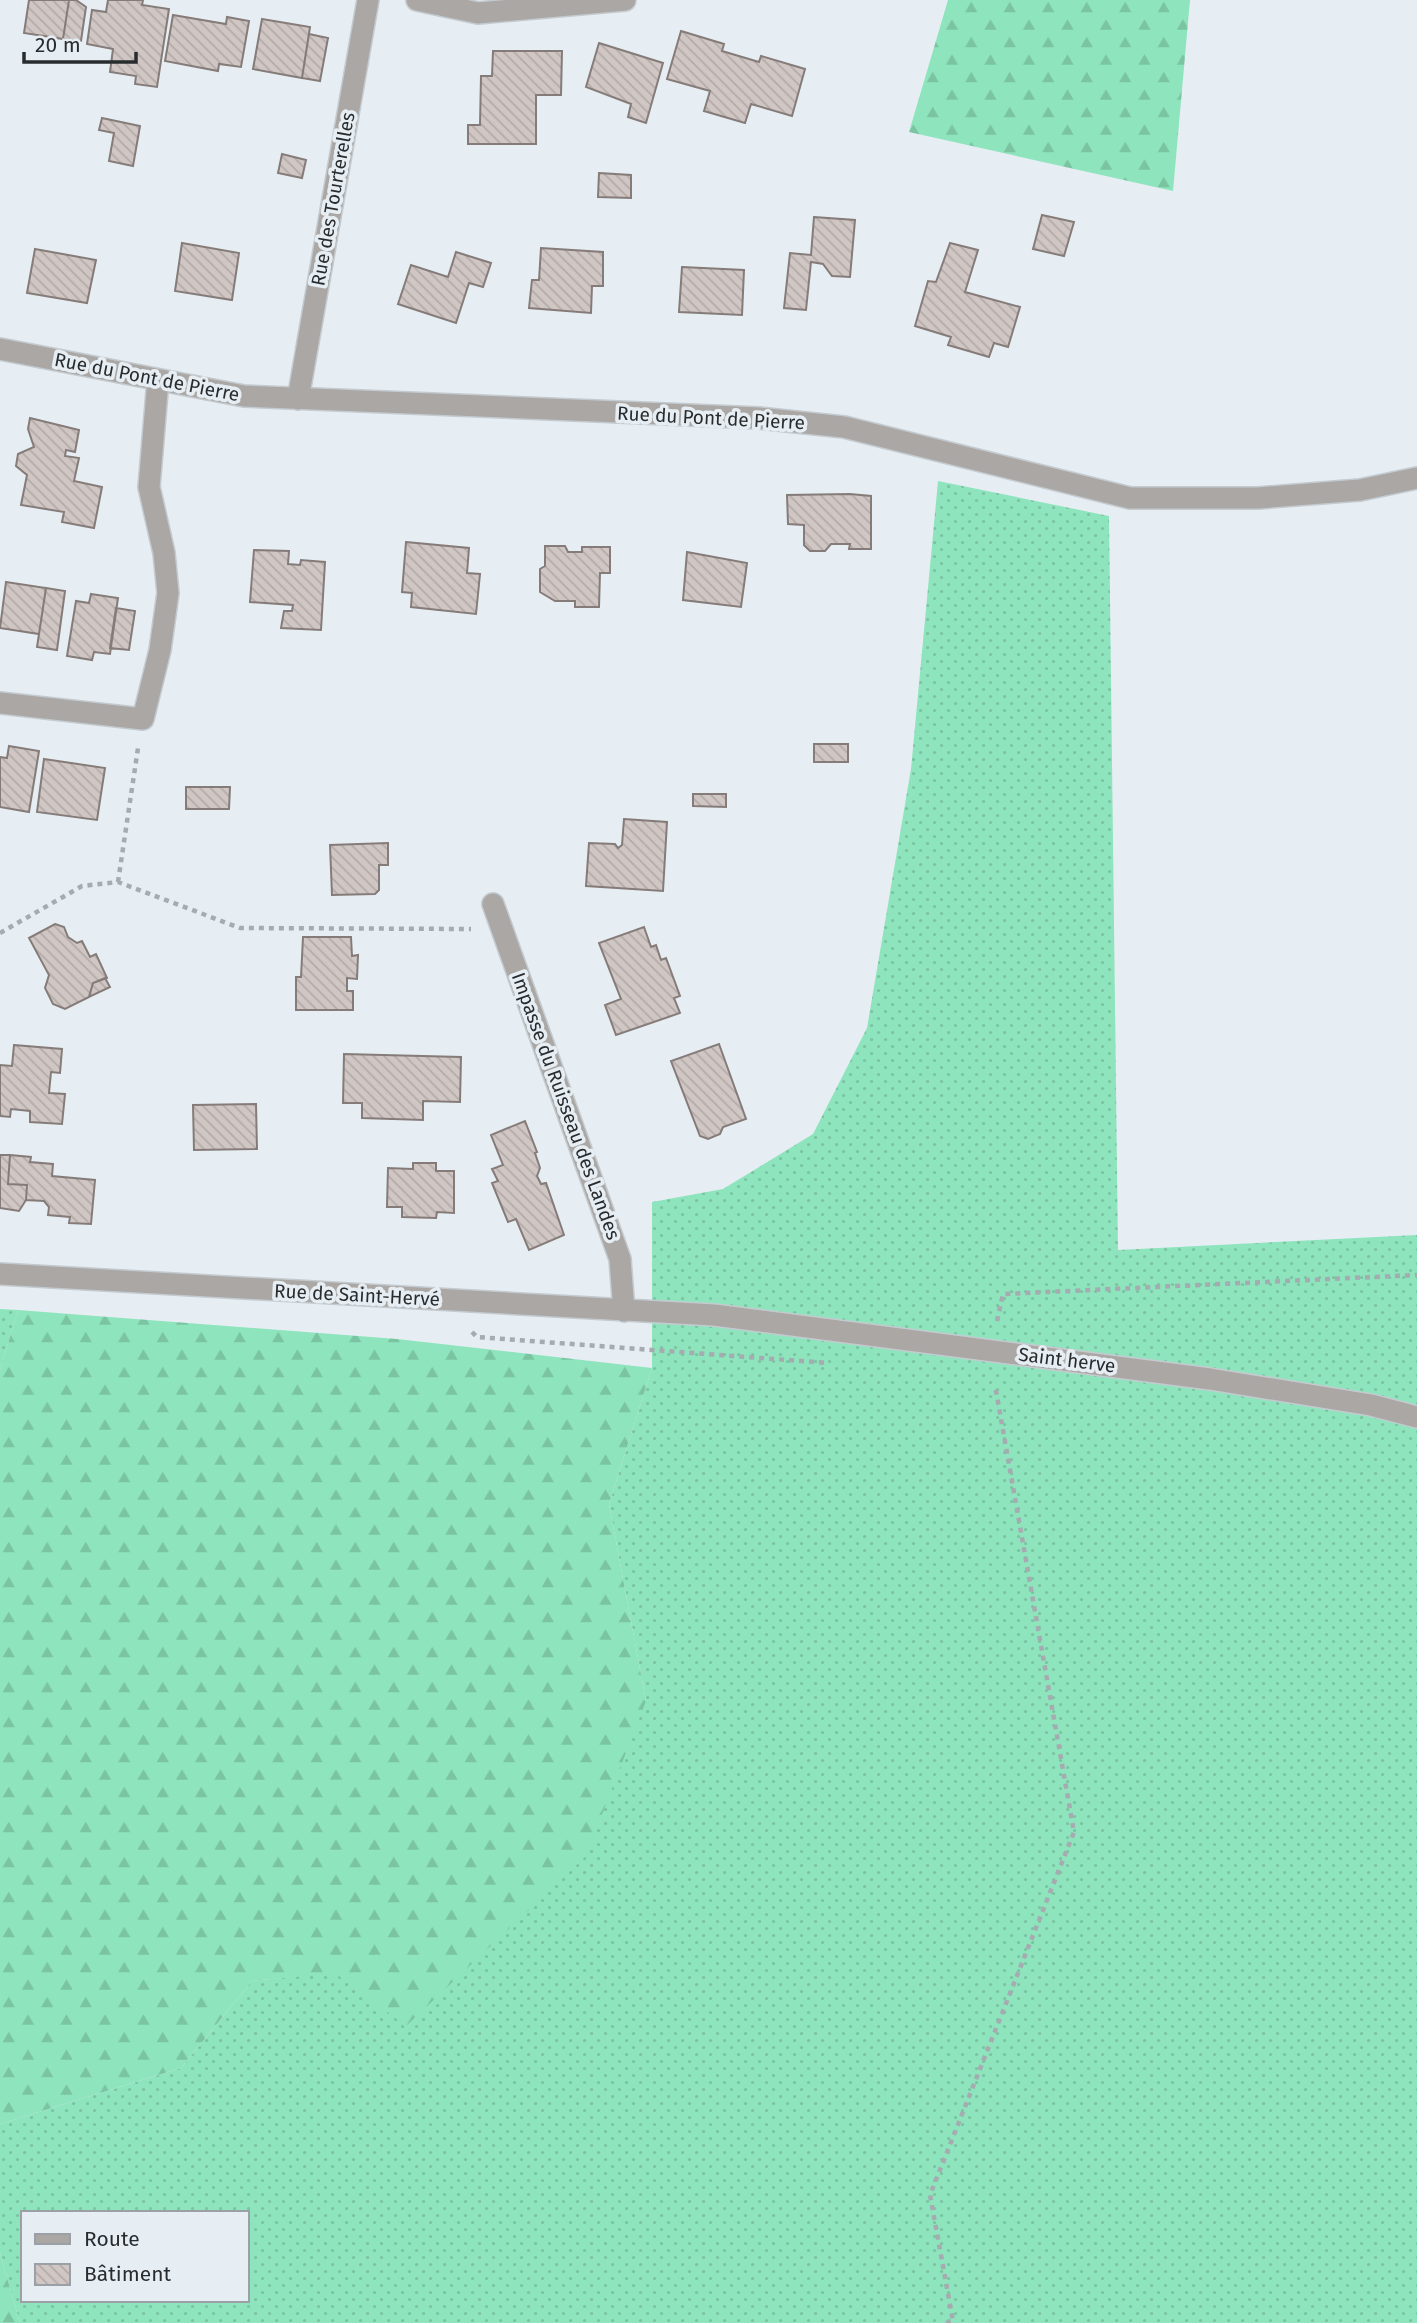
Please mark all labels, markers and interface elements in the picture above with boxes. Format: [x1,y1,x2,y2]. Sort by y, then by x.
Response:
scale bar [24,21,136,65]
text: 20 m [35,32,81,58]
street label: Rue des Tourterelles [306,110,360,288]
street label: Rue du Pont de Pierre [53,348,241,406]
street label: Rue du Pont de Pierre [617,402,805,434]
street label: Impasse du Ruisseau des Landes [507,969,625,1243]
street label: Rue de Saint-Hervé [274,1279,440,1311]
street label: Saint herve [1017,1343,1117,1377]
legend [21,2211,248,2302]
text: Route [84,2226,140,2252]
text: Bâtiment [84,2261,171,2287]

